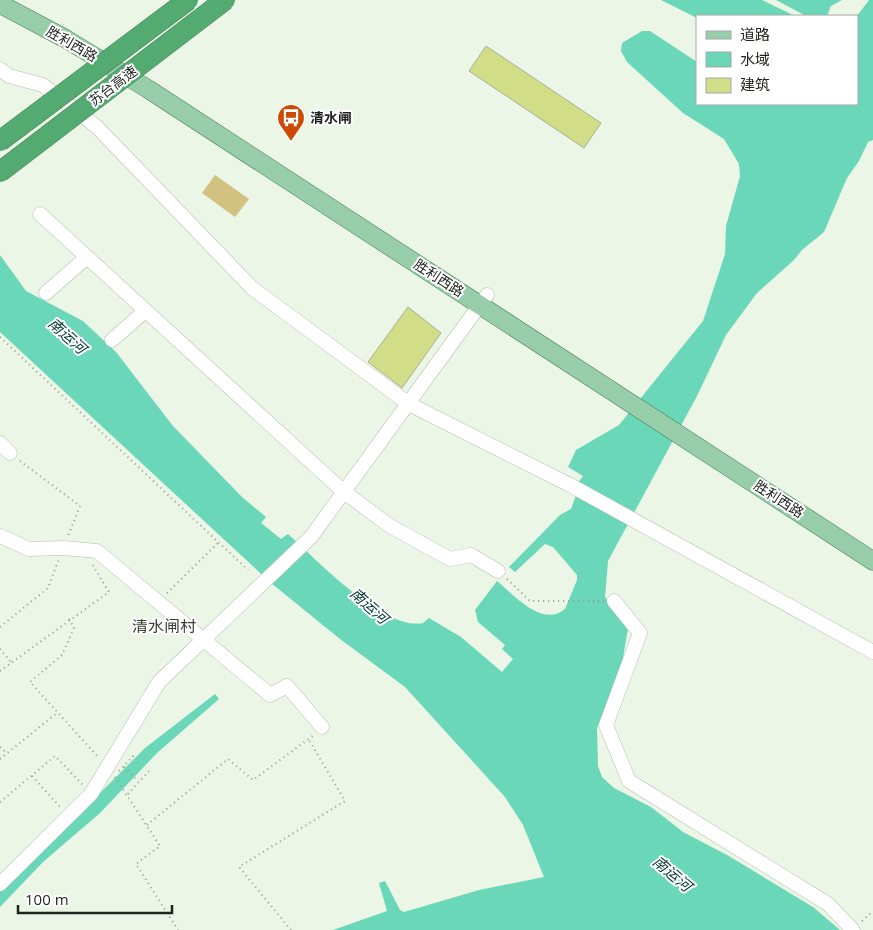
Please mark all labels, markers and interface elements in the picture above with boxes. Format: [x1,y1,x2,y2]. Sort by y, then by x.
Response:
legend [696,15,858,105]
street label: 胜利西路 [43,21,101,66]
text: 道路 [740,24,770,44]
text: 水域 [740,49,770,69]
street label: 苏台高速 [85,61,141,110]
text: 建筑 [740,74,770,94]
bus stop icon: 清水闸 [276,103,306,142]
place label: 清水闸 [310,108,352,127]
street label: 胜利西路 [411,254,468,301]
water label: 南运河 [44,313,93,360]
street label: 胜利西路 [751,475,808,522]
water label: 南运河 [346,583,395,630]
district label: 清水闸村 [132,615,196,637]
water label: 南运河 [649,851,699,897]
scale bar [18,882,171,914]
text: 100 m [25,889,69,909]

